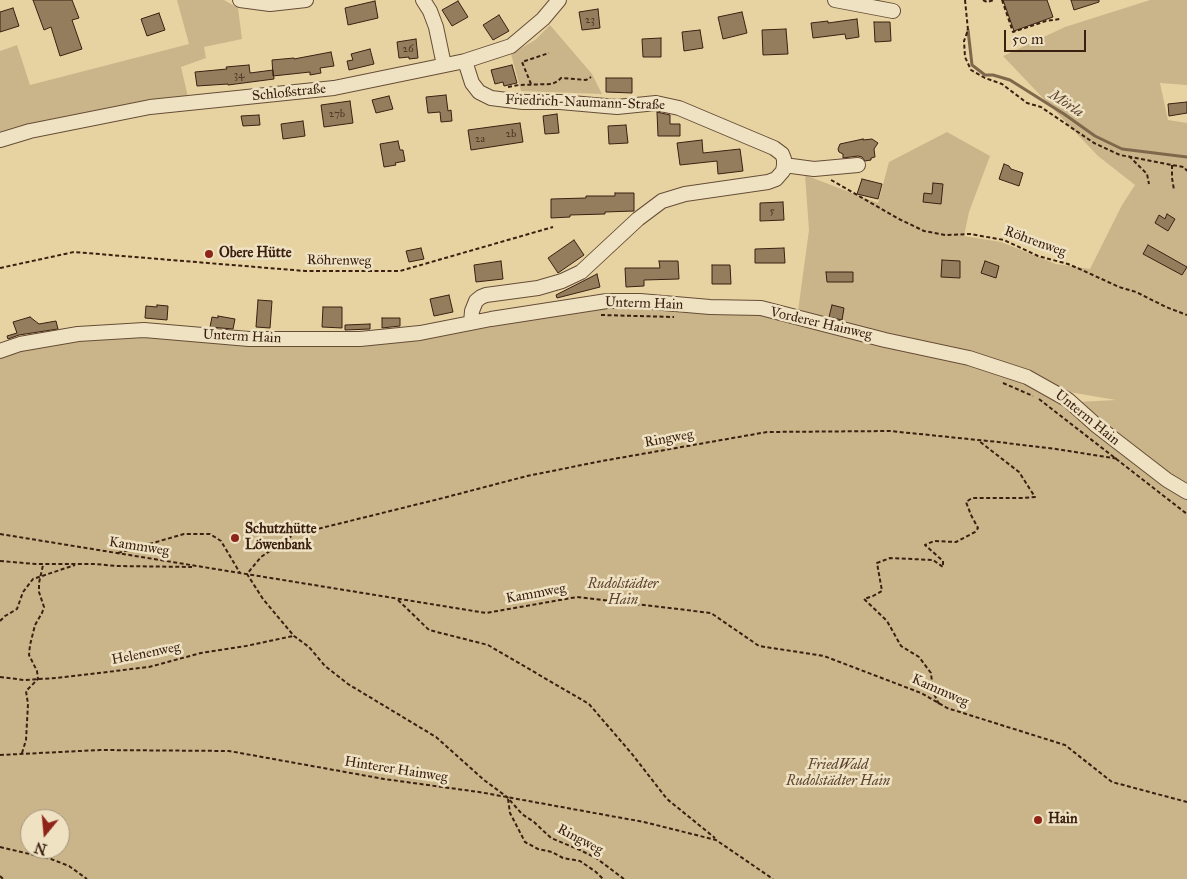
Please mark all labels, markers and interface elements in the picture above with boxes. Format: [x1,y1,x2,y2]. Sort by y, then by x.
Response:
house number: 23 [585,13,595,27]
scale bar [1007,20,1090,52]
text: 50 m [1012,30,1044,48]
house number: 26 [402,42,414,56]
house number: 34 [234,68,244,82]
street label: Schloßstraße [251,81,327,105]
water label: Mörla [1045,86,1087,122]
street label: Friedrich-Naumann-Straße [505,92,665,114]
house number: 27b [329,107,345,121]
house number: 2b [506,127,516,141]
house number: 2a [475,132,485,146]
house number: 5 [769,204,775,218]
street label: Röhrenweg [1002,223,1068,261]
place label: Obere Hütte [219,246,291,262]
marker: Obere Hütte [203,248,215,260]
street label: Röhrenweg [307,252,371,270]
street label: Unterm Hain [604,294,684,314]
street label: Vorderer Hainweg [768,304,874,344]
street label: Unterm Hain [202,327,282,347]
street label: Unterm Hain [1051,387,1123,449]
street label: Ringweg [643,426,695,452]
place label: Schutzhütte Löwenbank [245,522,316,554]
marker: Schutzhütte Löwenbank [229,532,241,544]
street label: Kammweg [108,534,170,560]
park label: Rudolstädter Hain [588,577,658,610]
street label: Kammweg [505,580,567,608]
street label: Helenenweg [110,639,182,669]
street label: Kammweg [909,671,971,711]
street label: Hinterer Hainweg [343,754,449,786]
park label: FriedWald Rudolstädter Hain [786,758,890,790]
north arrow [20,809,70,859]
place label: Hain [1048,812,1077,828]
marker: Hain [1032,814,1044,826]
street label: Ringweg [554,821,606,859]
text: N [33,838,49,858]

